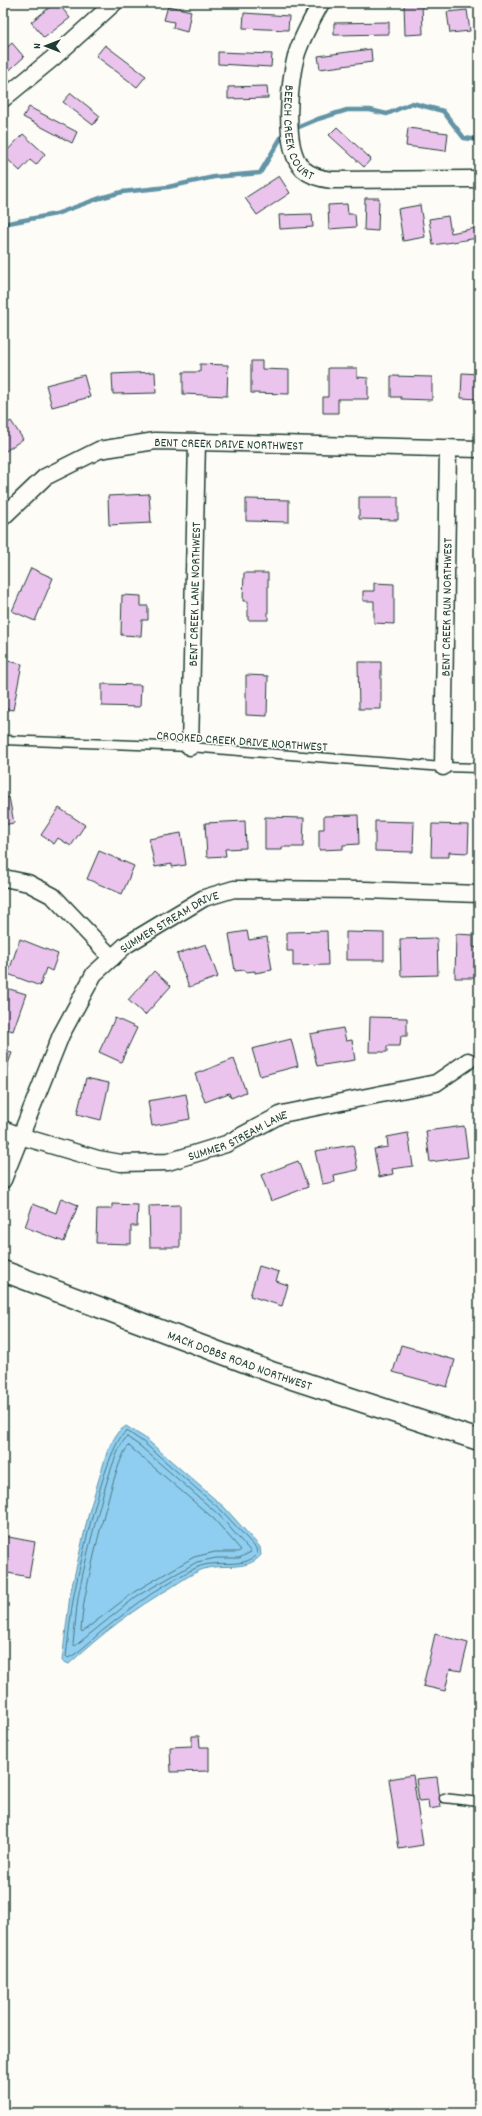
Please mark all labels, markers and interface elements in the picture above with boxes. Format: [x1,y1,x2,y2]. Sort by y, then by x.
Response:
north arrow [26,26,66,66]
text: N [30,43,46,49]
street label: BEECH CREEK COURT [277,84,317,186]
street label: BENT CREEK DRIVE NORTHWEST [154,434,304,457]
street label: BENT CREEK LANE NORTHWEST [185,522,207,667]
street label: BENT CREEK RUN NORTHWEST [437,538,459,677]
street label: CROOKED CREEK DRIVE NORTHWEST [156,727,328,758]
street label: SUMMER STREAM DRIVE [116,887,221,959]
street label: SUMMER STREAM LANE [186,1106,289,1167]
street label: MACK DOBBS ROAD NORTHWEST [164,1327,314,1397]

